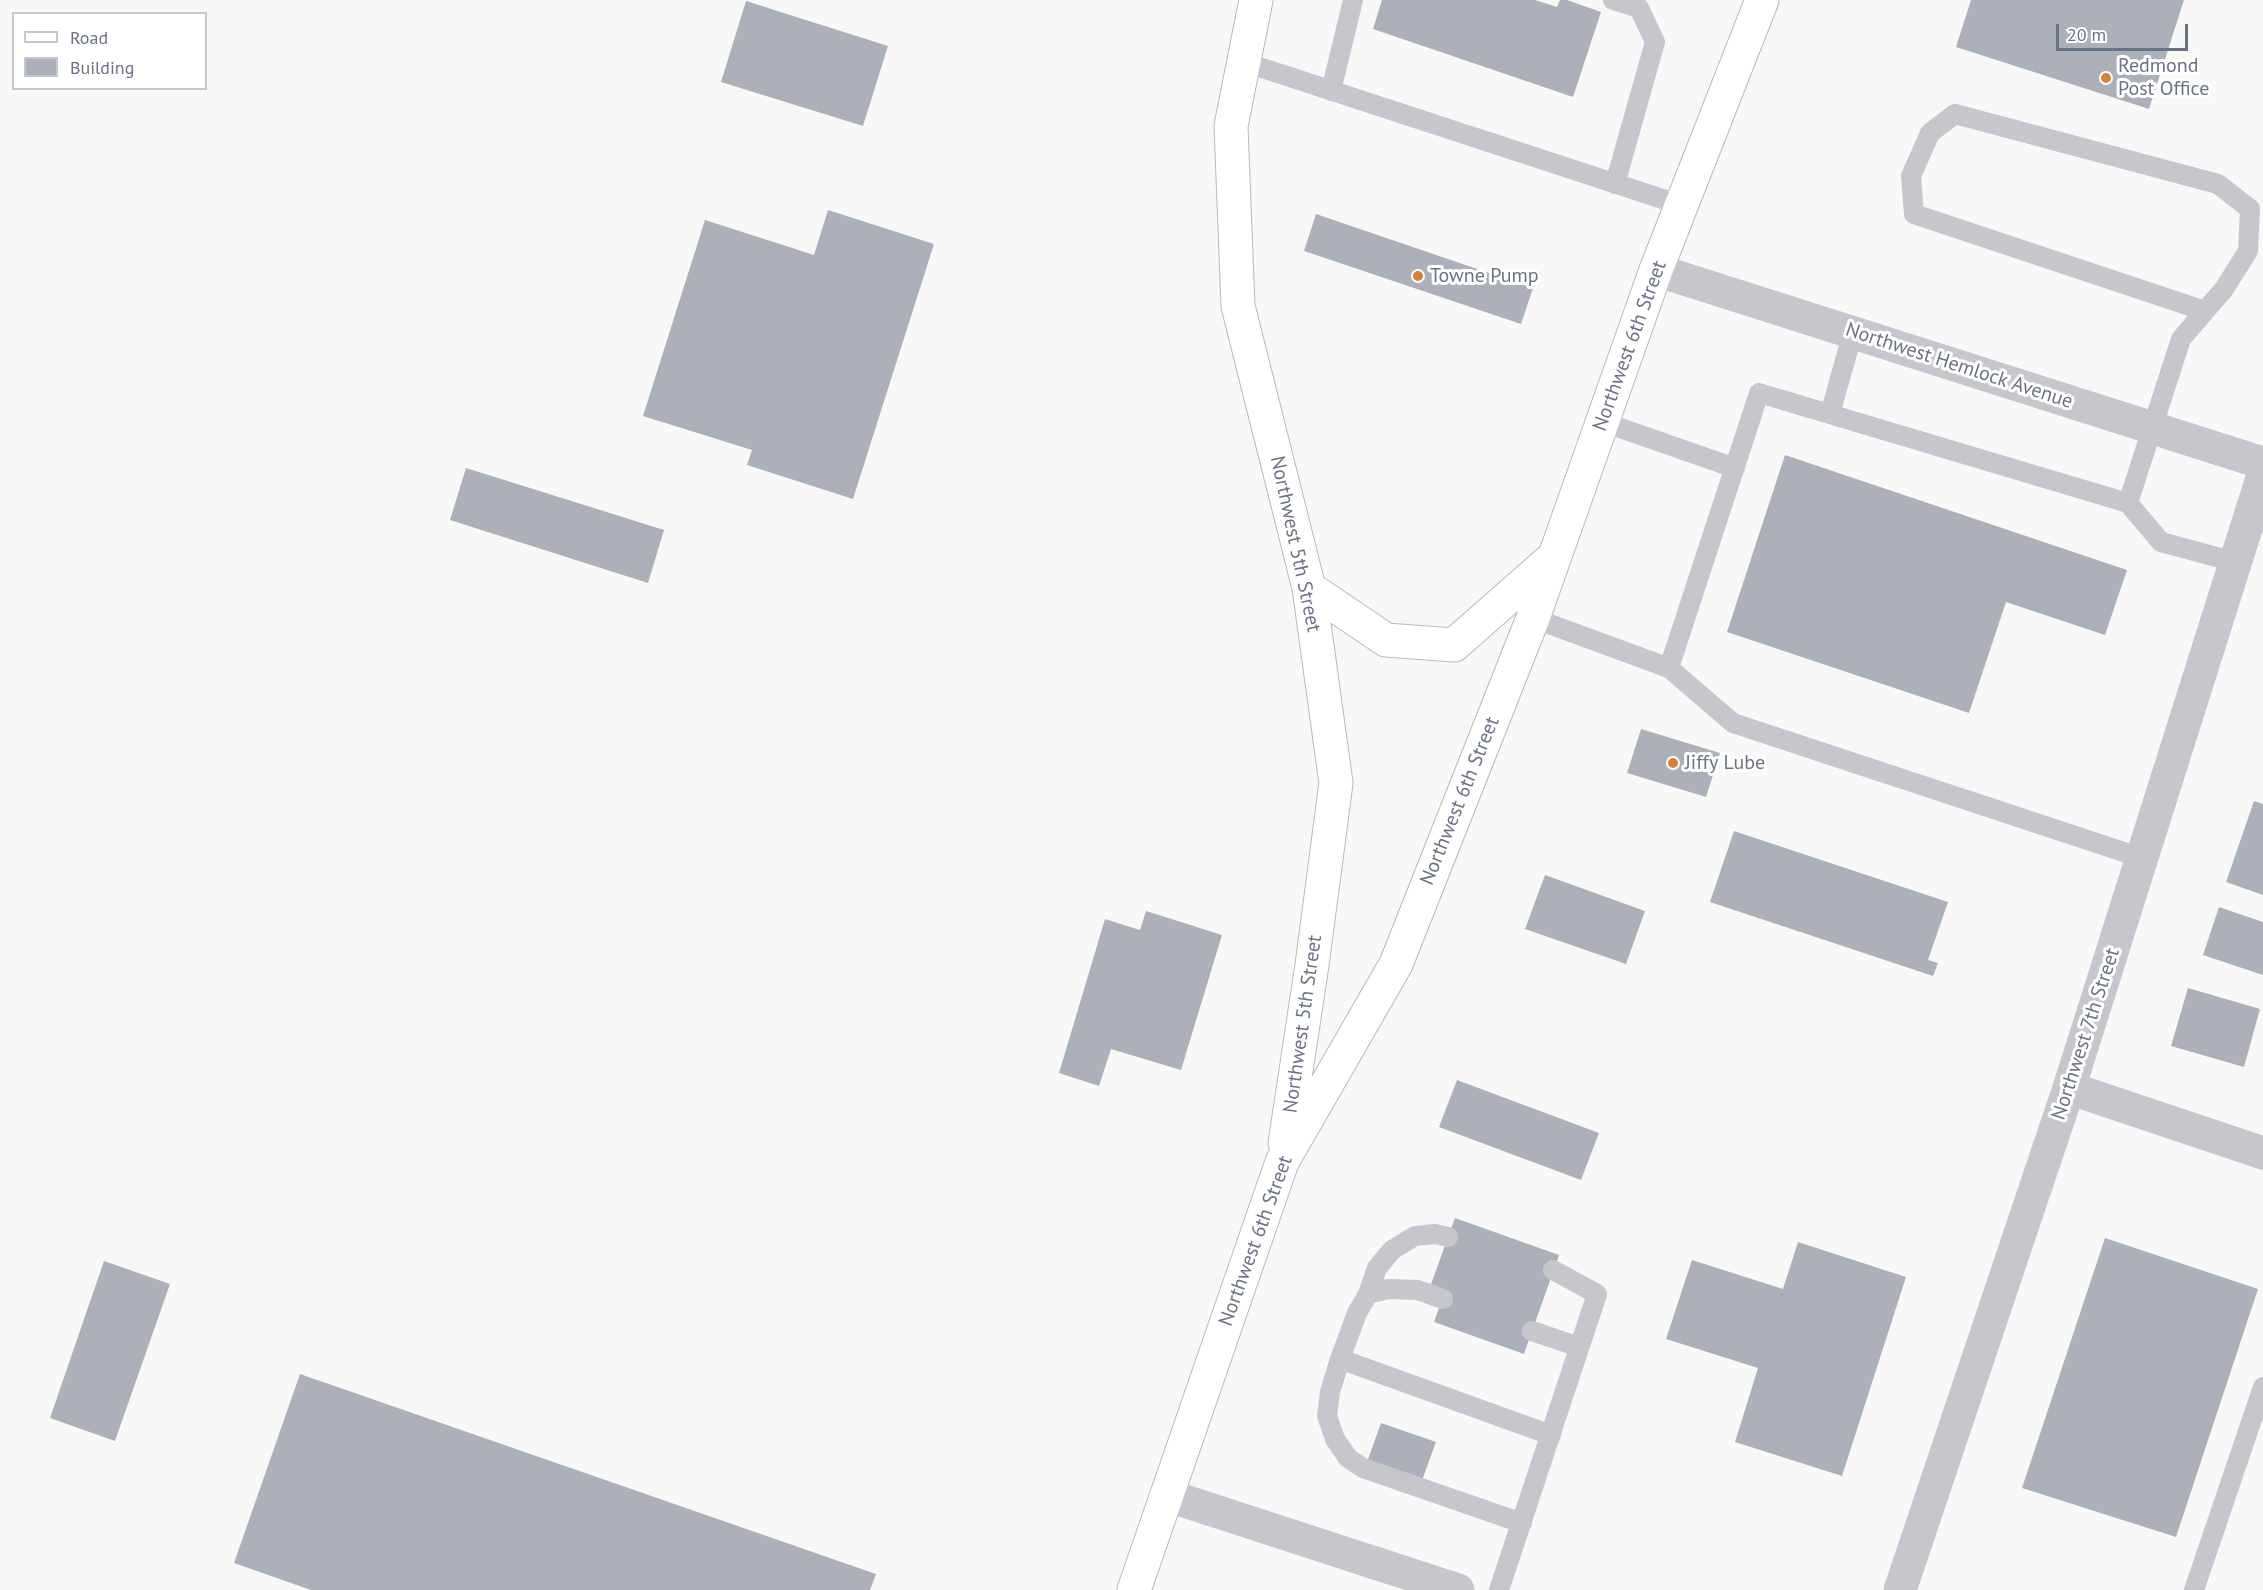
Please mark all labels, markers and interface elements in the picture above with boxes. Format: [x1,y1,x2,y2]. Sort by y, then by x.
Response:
legend [12,12,207,90]
scale bar [2059,12,2191,50]
text: 20 m [2067,23,2106,46]
text: Road [70,26,108,49]
place label: Redmond Post Office [2118,54,2209,101]
text: Building [70,56,134,79]
marker: Redmond Post Office [2099,71,2113,85]
street label: Northwest 6th Street [1588,258,1672,434]
place label: Towne Pump [1430,264,1538,288]
marker: Towne Pump [1411,269,1425,283]
street label: Northwest Hemlock Avenue [1842,318,2076,414]
street label: Northwest 5th Street [1265,454,1325,634]
street label: Northwest 6th Street [1415,713,1505,889]
place label: Jiffy Lube [1685,751,1765,775]
marker: Jiffy Lube [1666,756,1680,770]
street label: Northwest 5th Street [1279,933,1327,1115]
street label: Northwest 7th Street [2047,945,2125,1123]
street label: Northwest 6th Street [1214,1153,1298,1329]

